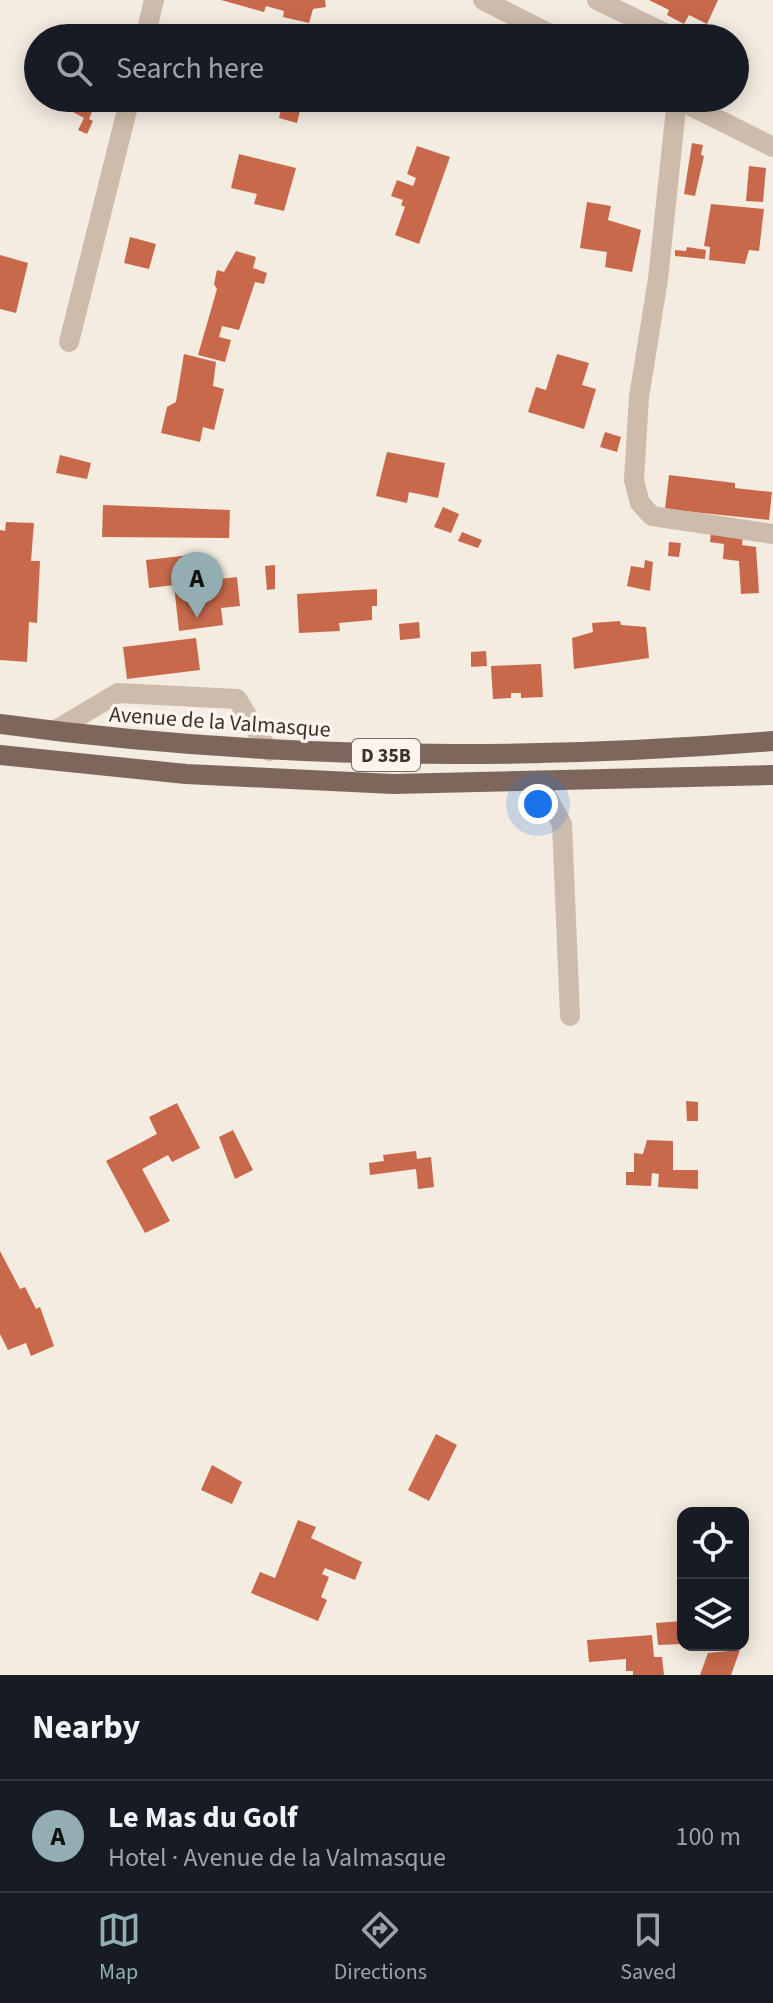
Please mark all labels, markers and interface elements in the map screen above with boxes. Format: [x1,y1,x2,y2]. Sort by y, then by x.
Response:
search box [24,24,749,112]
icon: search [52,46,96,90]
text: Search here [116,47,264,90]
pin: A [171,552,223,618]
street label: Avenue de la Valmasque [108,698,332,746]
road number: D 35B [352,739,420,771]
your location [518,784,558,824]
map controls [677,1507,749,1651]
button: locate [677,1507,749,1579]
button: layers [677,1579,749,1651]
text: Nearby [32,1703,140,1752]
text: Le Mas du Golf [108,1796,297,1839]
text: A [51,1818,65,1855]
text: 100 m [675,1818,741,1855]
text: Hotel · Avenue de la Valmasque [108,1839,446,1876]
tab: Map [97,1908,141,1988]
tab: Directions [334,1908,427,1988]
tab: Saved [620,1908,676,1988]

